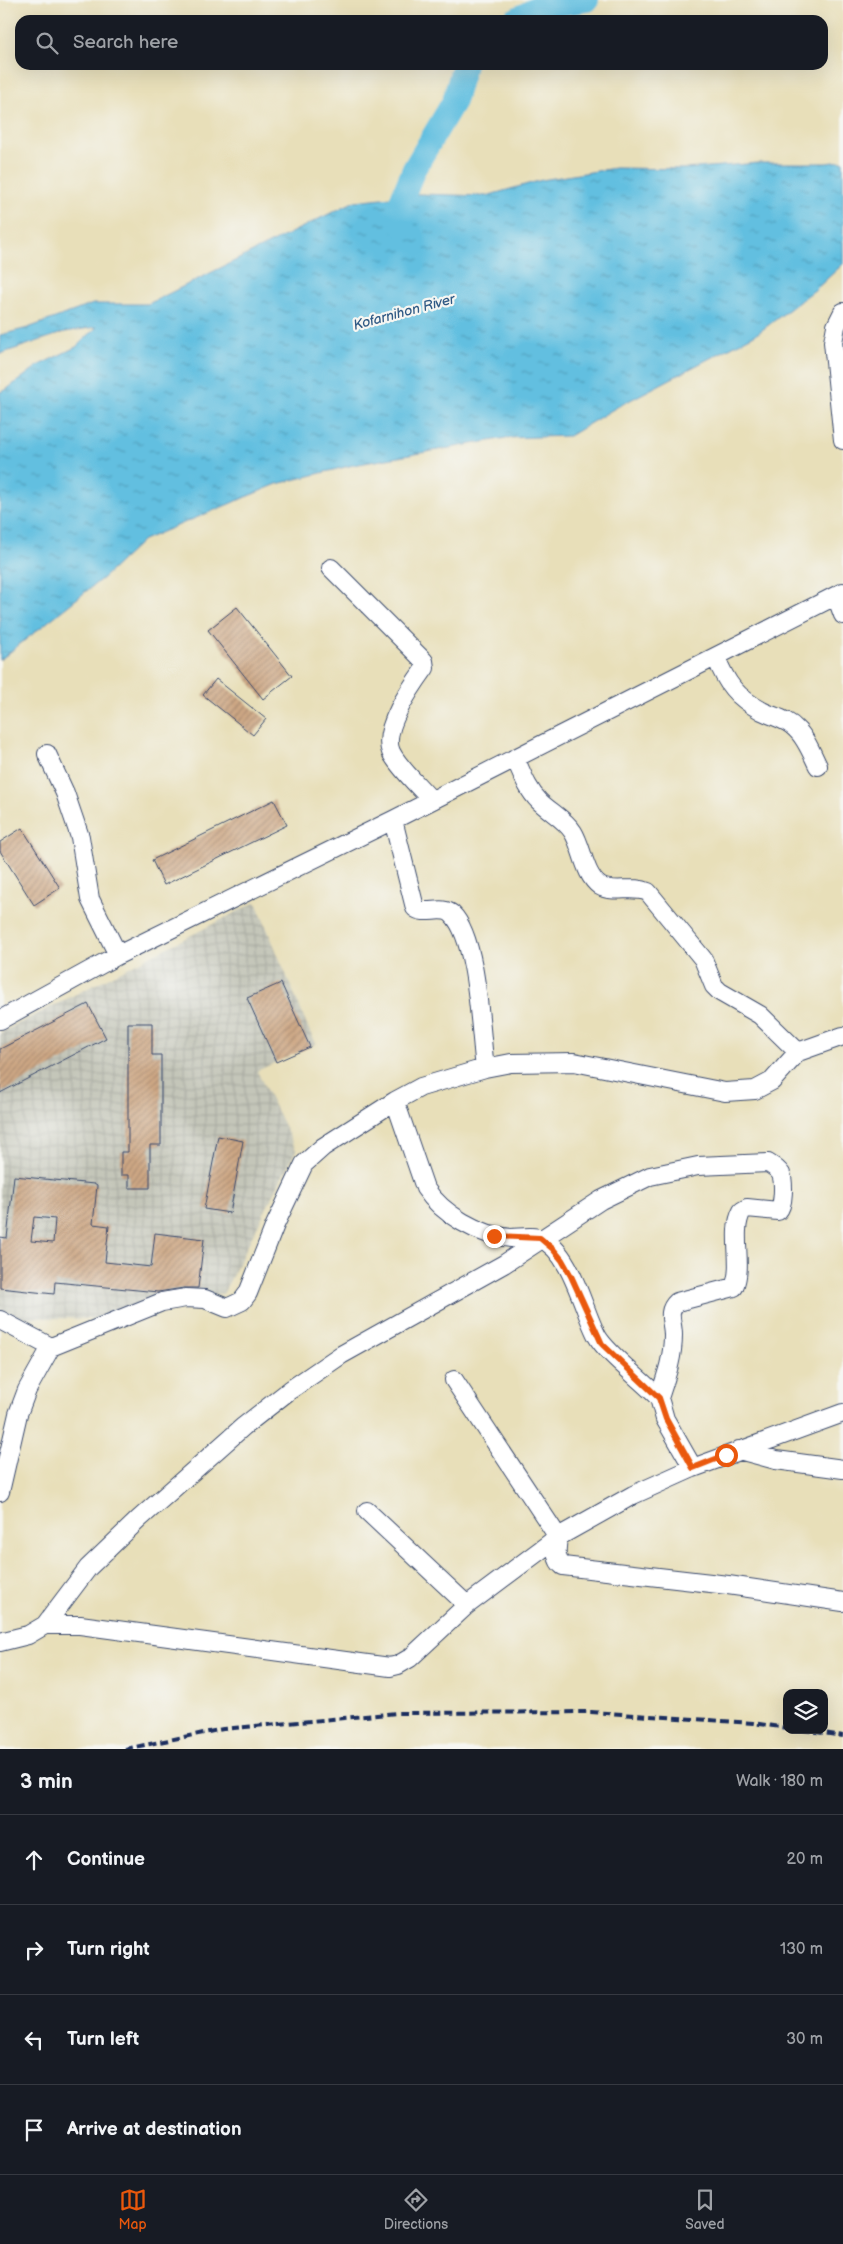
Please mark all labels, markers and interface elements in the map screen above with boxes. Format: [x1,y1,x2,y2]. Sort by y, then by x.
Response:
search box [15,15,828,70]
icon: search [33,29,61,57]
text: Search here [73,31,178,54]
water label: Kofarnihon River [351,290,458,334]
route end [483,1225,506,1248]
route start [715,1444,738,1467]
map controls [783,1689,828,1734]
button: layers [783,1689,828,1734]
text: 3 min [20,1769,73,1794]
text: Walk · 180 m [736,1772,823,1791]
icon: ahead [20,1846,48,1874]
text: Continue [67,1848,145,1871]
text: 20 m [787,1850,823,1869]
icon: right [20,1936,48,1964]
text: Turn right [67,1938,150,1961]
text: 130 m [780,1940,823,1959]
icon: left [20,2026,48,2054]
text: Turn left [67,2028,139,2051]
text: 30 m [786,2030,823,2049]
icon: arrive [20,2116,48,2144]
text: Arrive at destination [67,2118,242,2141]
tab: Map [119,2186,147,2233]
tab: Directions [384,2186,448,2233]
tab: Saved [685,2186,724,2233]

